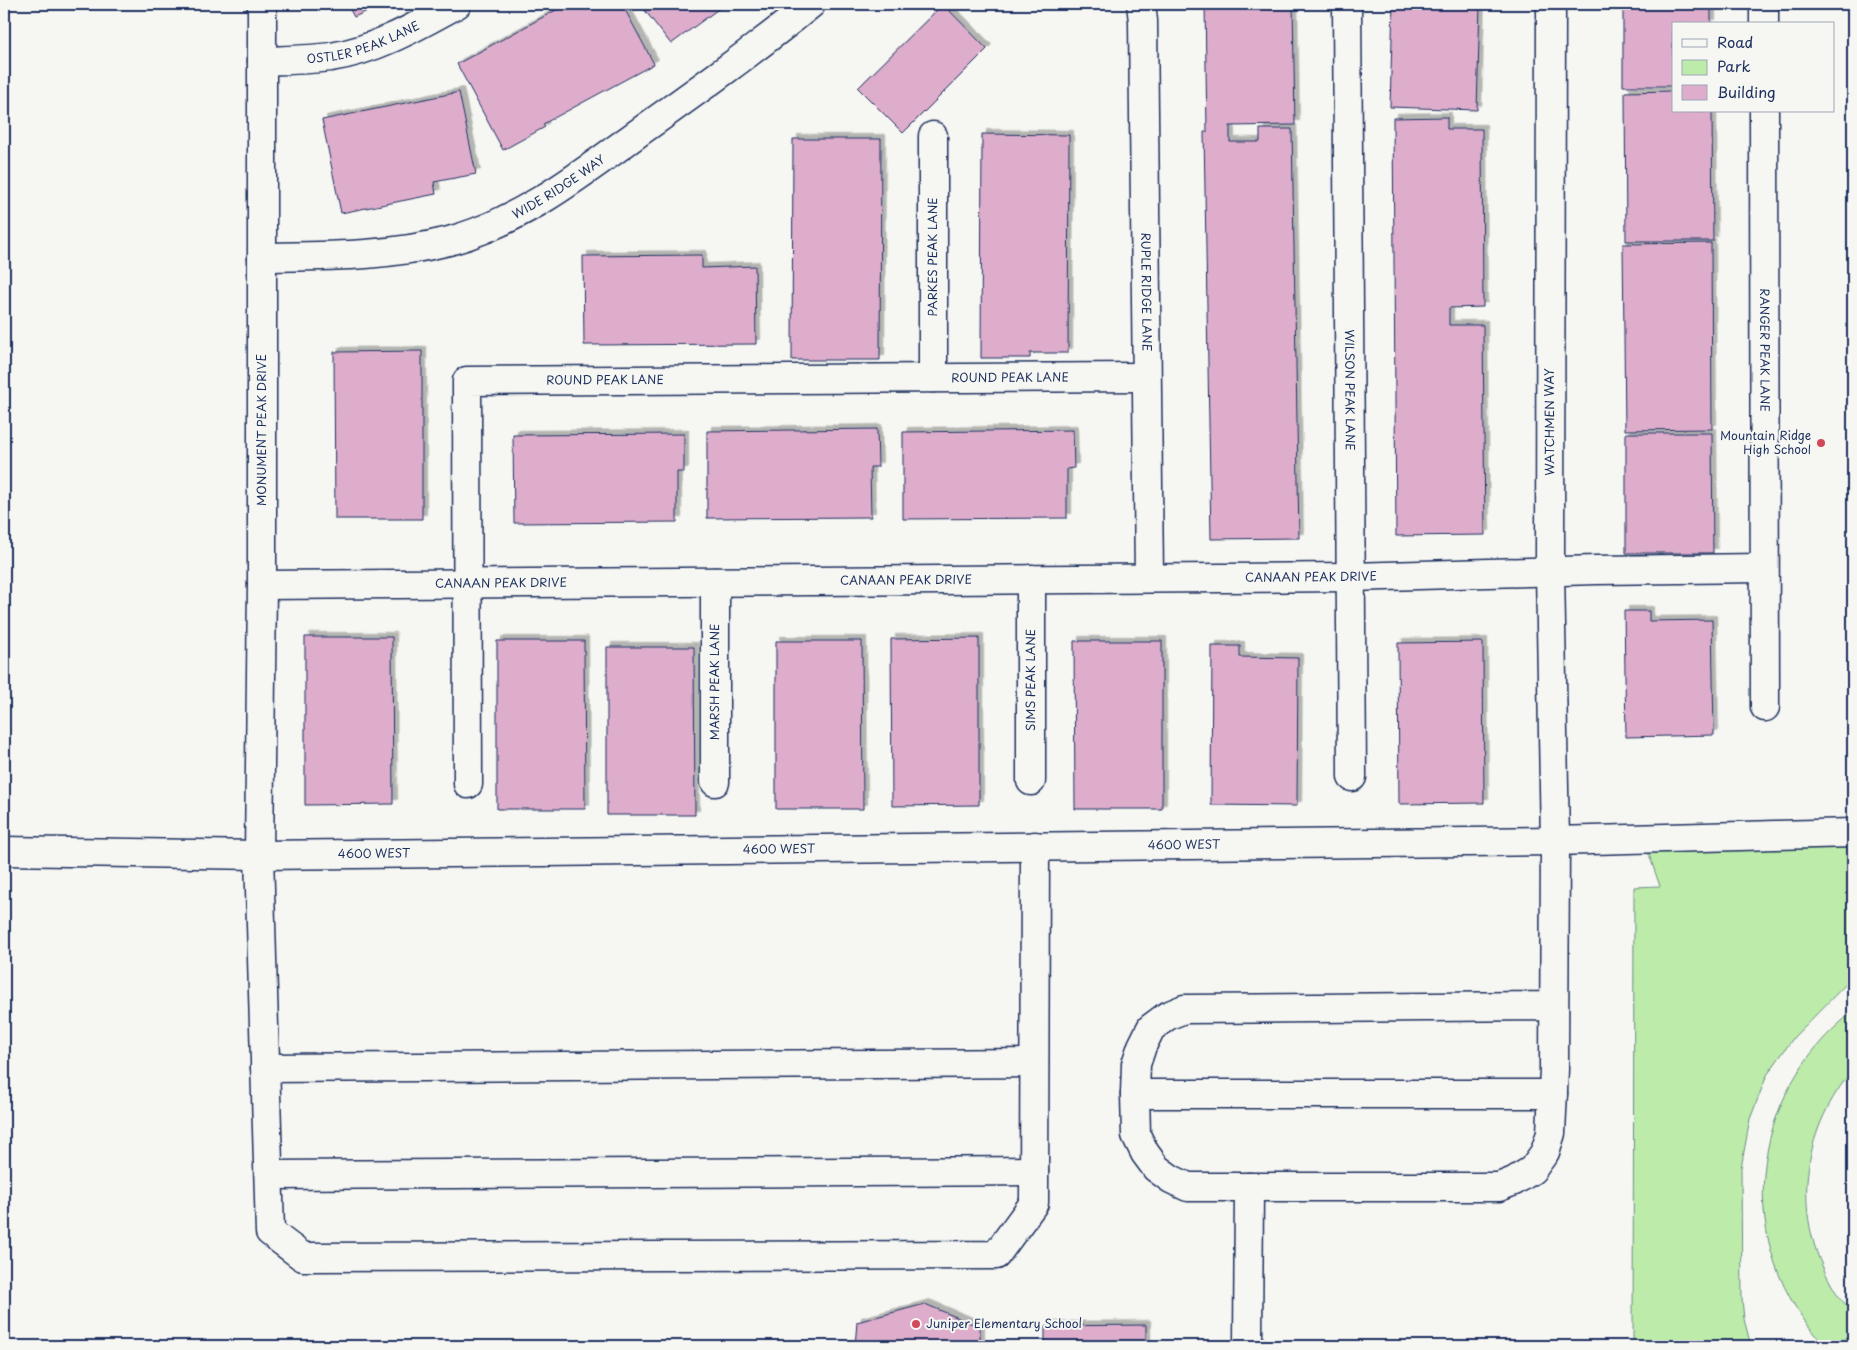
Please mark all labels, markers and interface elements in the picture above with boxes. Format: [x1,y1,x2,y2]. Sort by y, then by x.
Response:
street label: OSTLER PEAK LANE [306,16,423,67]
legend [1672,22,1834,112]
text: Road [1717,30,1753,53]
text: Park [1717,54,1751,77]
text: Building [1717,80,1776,103]
street label: WIDE RIDGE WAY [509,150,609,223]
street label: PARKES PEAK LANE [923,197,941,317]
street label: RUPLE RIDGE LANE [1137,232,1157,352]
street label: RANGER PEAK LANE [1756,288,1775,412]
street label: WILSON PEAK LANE [1341,329,1360,451]
street label: MONUMENT PEAK DRIVE [252,354,270,506]
street label: ROUND PEAK LANE [951,367,1069,386]
street label: WATCHMEN WAY [1540,368,1558,476]
street label: ROUND PEAK LANE [546,370,664,389]
place label: Mountain Ridge High School [1720,426,1811,458]
marker: Mountain Ridge High School [1815,437,1827,449]
street label: CANAAN PEAK DRIVE [1245,566,1377,586]
street label: CANAAN PEAK DRIVE [840,570,972,589]
street label: CANAAN PEAK DRIVE [435,573,567,592]
street label: MARSH PEAK LANE [705,624,723,740]
street label: SIMS PEAK LANE [1021,629,1039,731]
street label: 4600 WEST [1148,835,1221,853]
street label: 4600 WEST [743,839,816,858]
street label: 4600 WEST [338,843,411,862]
place label: Juniper Elementary School [926,1314,1082,1332]
marker: Juniper Elementary School [910,1318,922,1330]

